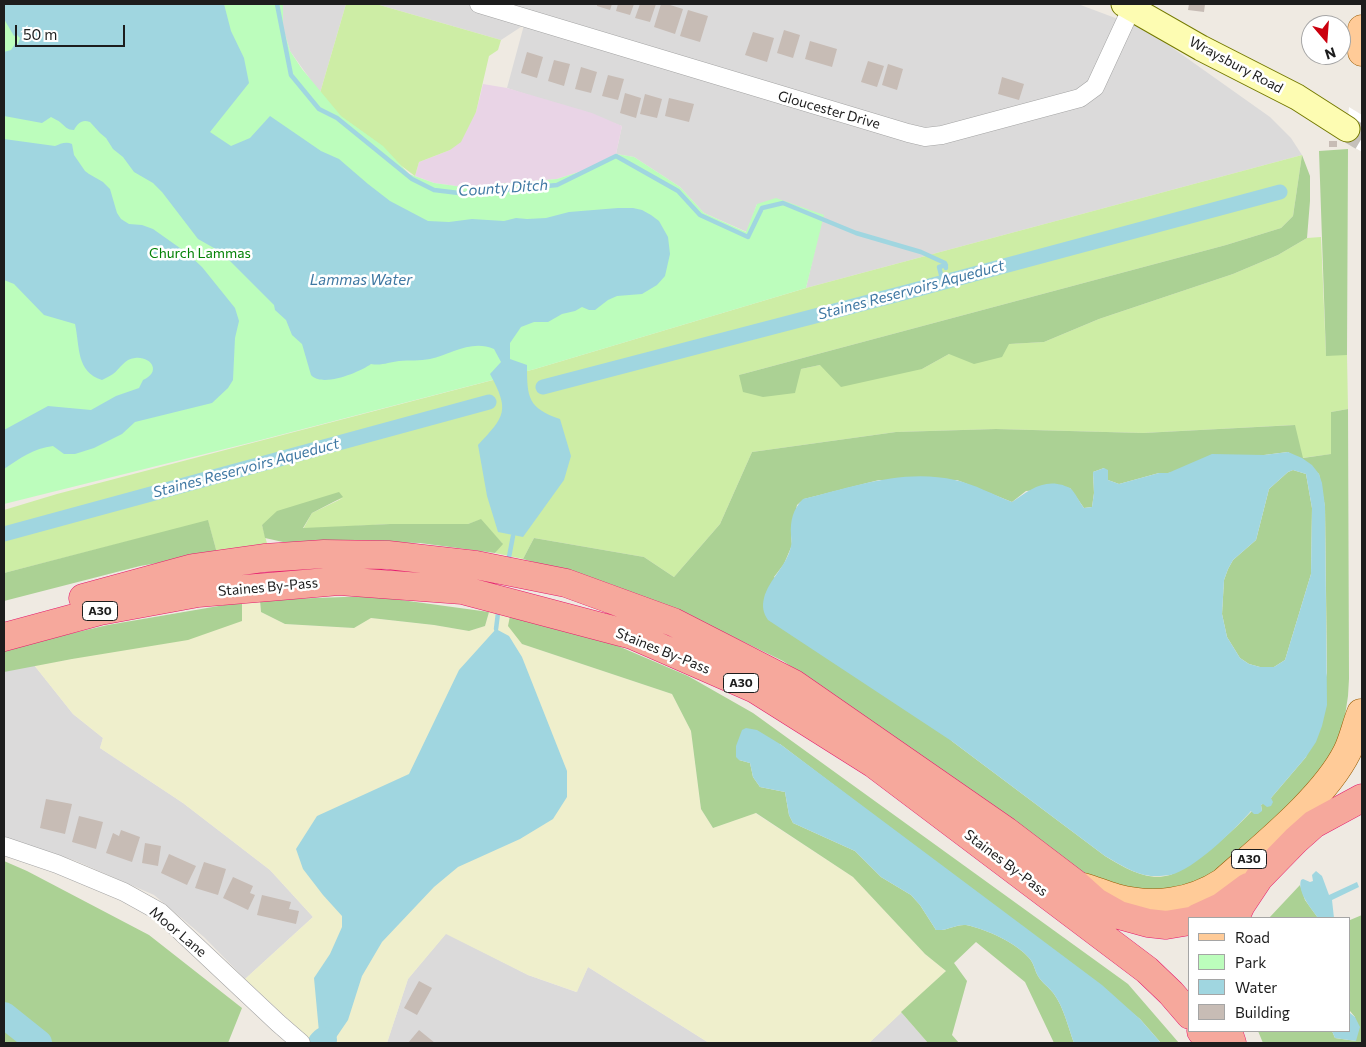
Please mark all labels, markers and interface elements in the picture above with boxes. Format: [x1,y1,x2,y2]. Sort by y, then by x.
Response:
scale bar [18,15,128,47]
north arrow [1301,15,1351,65]
text: 50 m [23,25,57,43]
street label: Wraysbury Road [1186,33,1286,97]
text: N [1323,44,1338,63]
street label: Gloucester Drive [776,87,882,133]
water label: County Ditch [458,176,548,200]
park label: Church Lammas [149,245,251,261]
water label: Staines Reservoirs Aqueduct [816,256,1006,324]
water label: Lammas Water [310,271,412,289]
water label: Staines Reservoirs Aqueduct [151,434,341,502]
street label: Staines By-Pass [217,574,319,600]
road number: A30 [82,602,118,620]
street label: Staines By-Pass [613,624,713,678]
road number: A30 [724,674,758,692]
street label: Staines By-Pass [961,826,1051,900]
road number: A30 [1232,850,1266,869]
street label: Moor Lane [146,903,210,961]
legend [1188,917,1351,1032]
text: Road [1235,928,1270,946]
text: Park [1235,953,1266,971]
text: Water [1235,978,1277,996]
text: Building [1235,1003,1290,1021]

